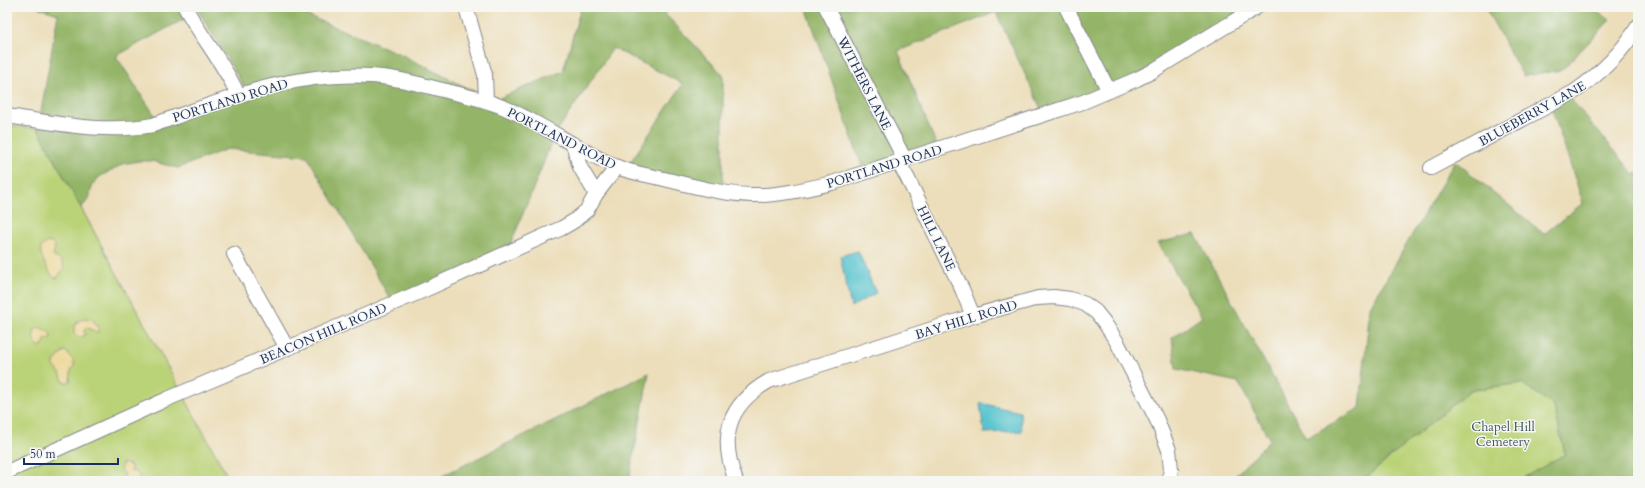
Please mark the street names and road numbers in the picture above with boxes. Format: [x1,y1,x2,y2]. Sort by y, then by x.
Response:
street label: WITHERS LANE [832,33,895,133]
street label: PORTLAND ROAD [170,75,290,127]
street label: BLUEBERRY LANE [1476,77,1589,151]
street label: PORTLAND ROAD [504,104,619,174]
street label: PORTLAND ROAD [824,141,944,193]
street label: HILL LANE [913,203,960,274]
street label: BAY HILL ROAD [913,296,1020,344]
street label: BEACON HILL ROAD [257,299,390,369]

